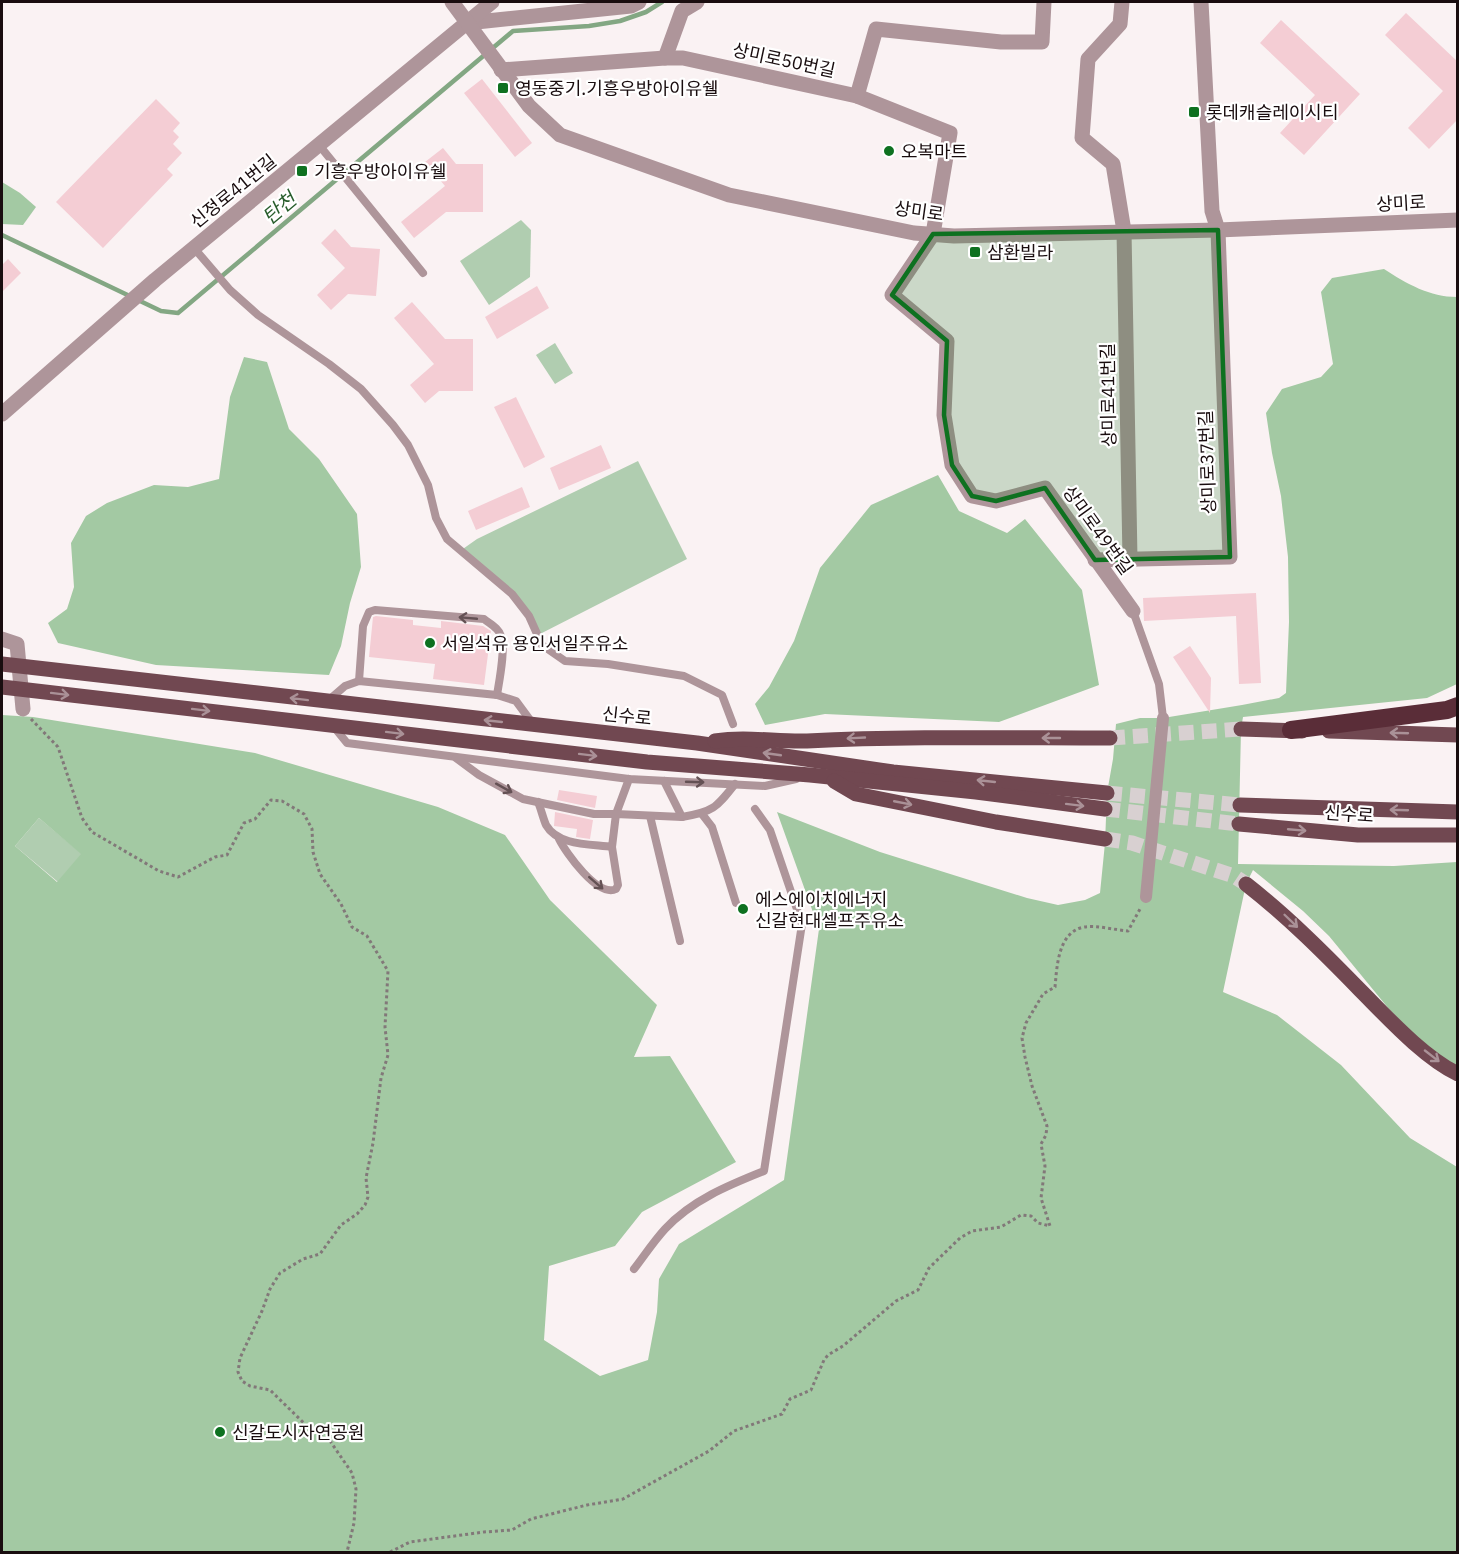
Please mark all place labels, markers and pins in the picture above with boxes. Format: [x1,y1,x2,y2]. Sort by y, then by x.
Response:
place label: 영동중기.기흥우방아이유쉘 [515,77,719,100]
marker: 영동중기.기흥우방아이유쉘 [496,81,510,95]
place label: 롯데캐슬레이시티 [1206,101,1338,124]
marker: 롯데캐슬레이시티 [1187,105,1201,119]
place label: 오복마트 [901,140,967,163]
marker: 오복마트 [882,144,896,158]
place label: 기흥우방아이유쉘 [314,160,446,183]
marker: 기흥우방아이유쉘 [295,164,309,178]
place label: 삼환빌라 [987,241,1054,264]
marker: 삼환빌라 [968,245,982,259]
place label: 서일석유 용인서일주유소 [442,632,628,655]
marker: 서일석유 용인서일주유소 [423,636,437,650]
place label: 에스에이치에너지 신갈현대셀프주유소 [755,888,904,932]
marker: 에스에이치에너지 신갈현대셀프주유소 [736,902,750,916]
place label: 신갈도시자연공원 [232,1421,364,1444]
marker: 신갈도시자연공원 [213,1425,227,1439]

